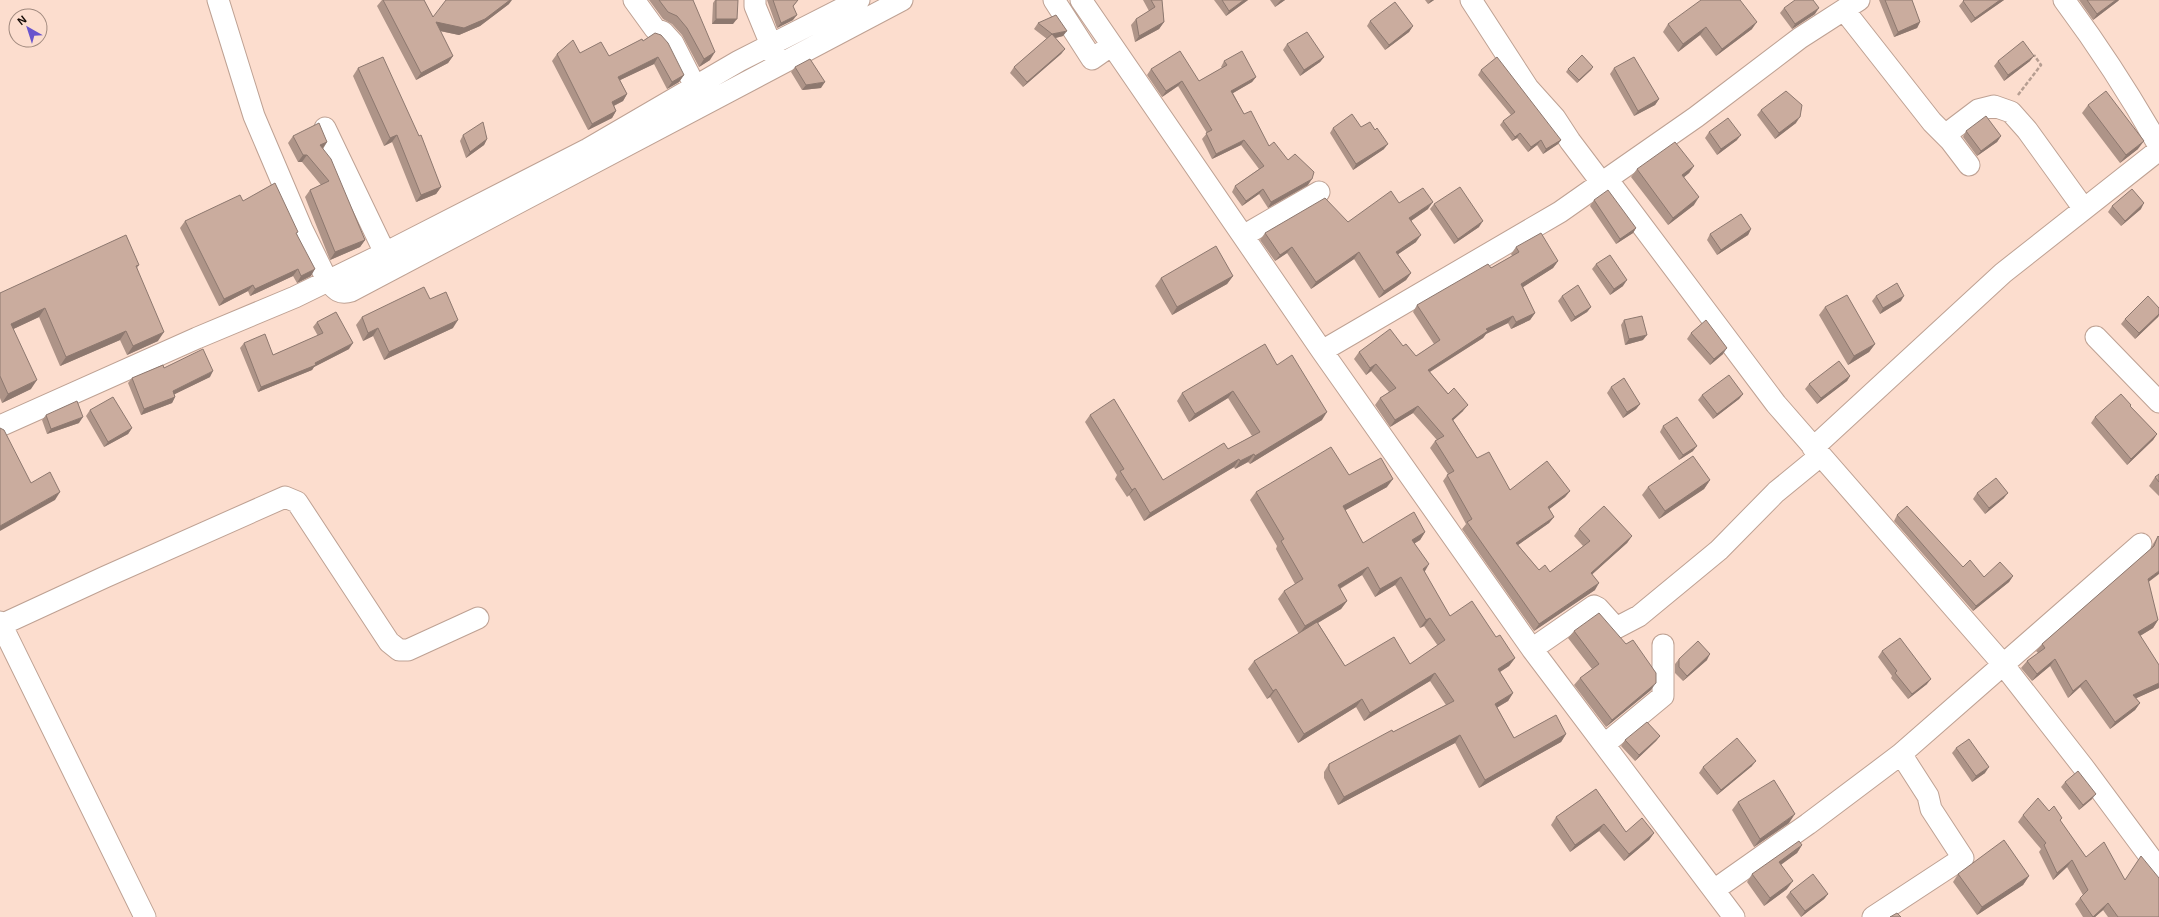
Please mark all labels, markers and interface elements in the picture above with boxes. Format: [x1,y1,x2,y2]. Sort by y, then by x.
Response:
north arrow [8,8,48,48]
text: N [15,13,29,27]

